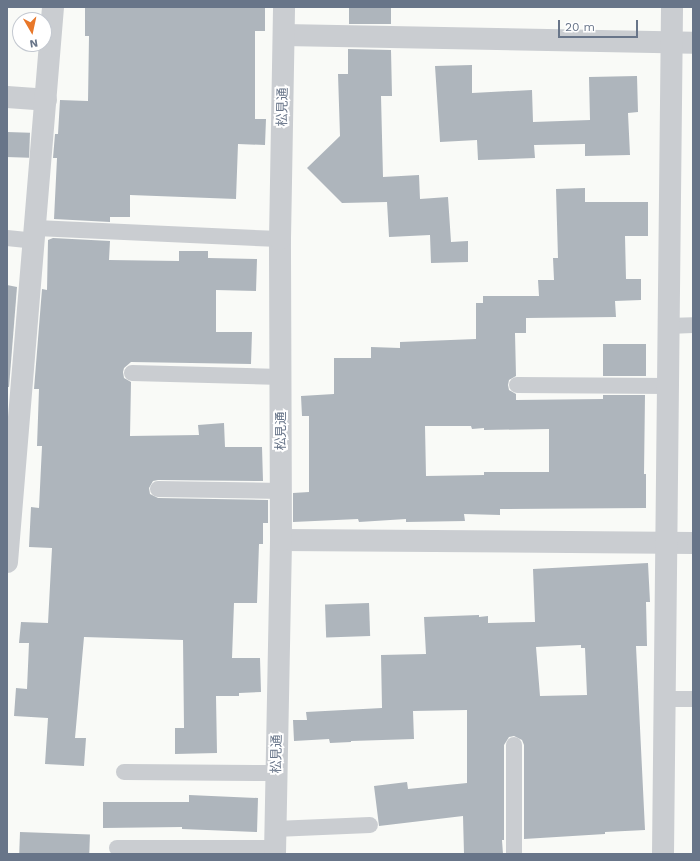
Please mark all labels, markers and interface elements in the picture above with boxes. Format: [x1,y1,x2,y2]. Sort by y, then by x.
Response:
north arrow [12,12,52,52]
scale bar [560,12,640,38]
text: 20 m [565,20,595,34]
text: N [29,36,39,50]
street label: 松見通 [275,87,291,127]
street label: 松見通 [273,412,289,450]
street label: 松見通 [269,734,285,774]

